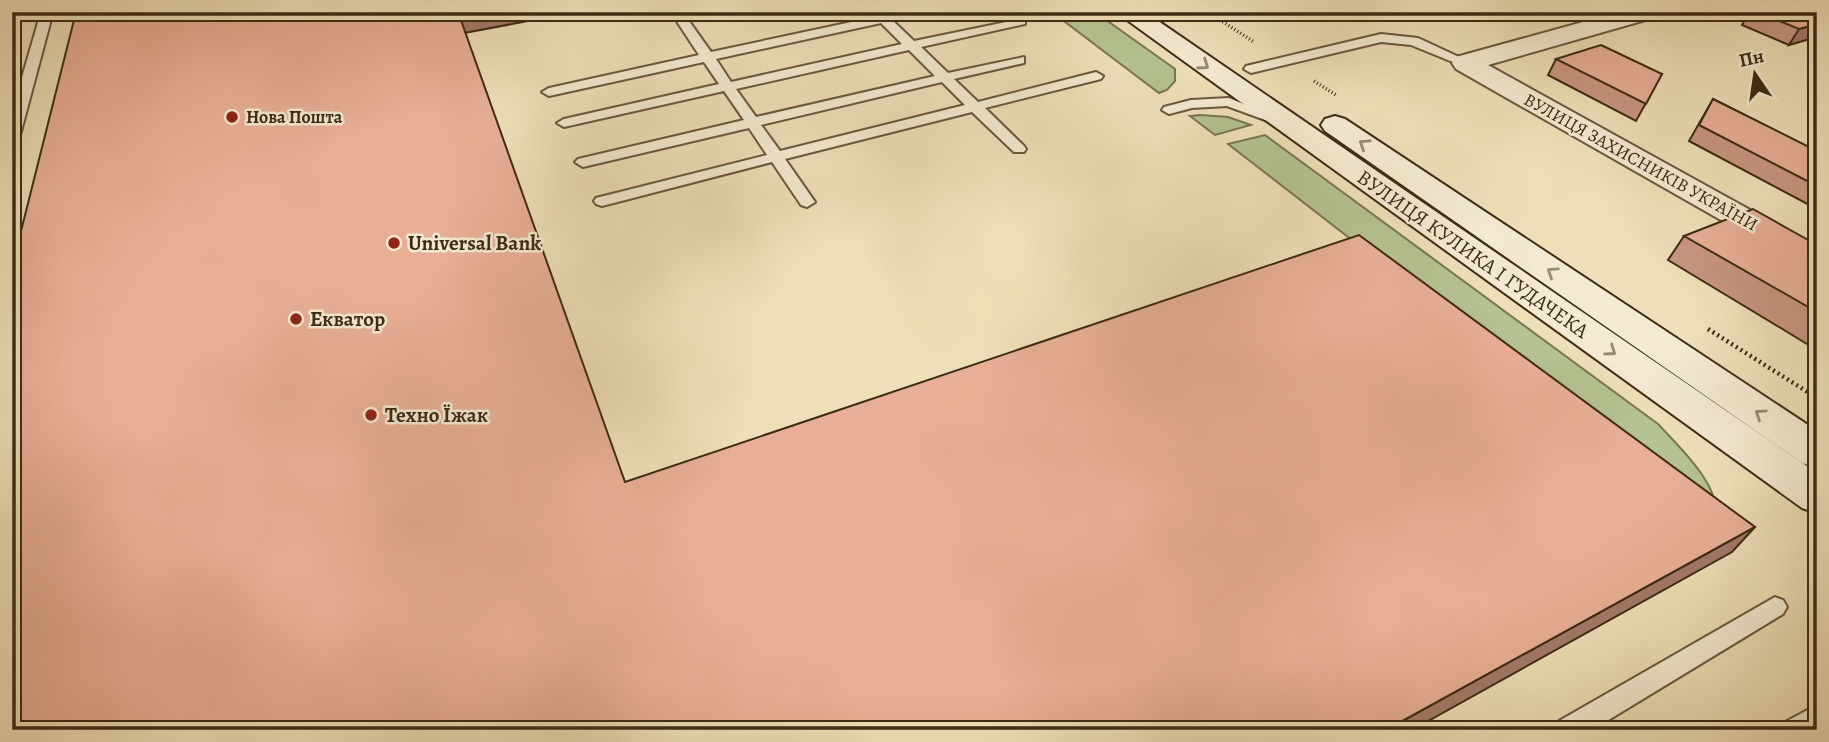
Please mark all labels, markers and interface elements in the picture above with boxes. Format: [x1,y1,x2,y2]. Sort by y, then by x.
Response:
north arrow [1720,38,1790,108]
text: Пн [1736,43,1766,74]
one-way arrow [1196,57,1209,69]
street label: ВУЛИЦЯ ЗАХИСНИКІВ УКРАЇНИ [1520,87,1762,237]
place label: Нова Пошта [246,105,343,129]
marker: Нова Пошта [224,109,240,125]
one-way arrow [1358,140,1371,153]
street label: ВУЛИЦЯ КУЛИКА І ГУДАЧЕКА [1352,163,1595,345]
place label: Universal Bank [408,229,541,257]
marker: Universal Bank [386,235,402,251]
one-way arrow [1547,268,1560,280]
place label: Екватор [310,305,385,333]
marker: Екватор [288,311,304,327]
one-way arrow [1603,343,1616,355]
place label: Техно Їжак [385,401,488,429]
marker: Техно Їжак [363,407,379,423]
one-way arrow [1755,410,1768,422]

